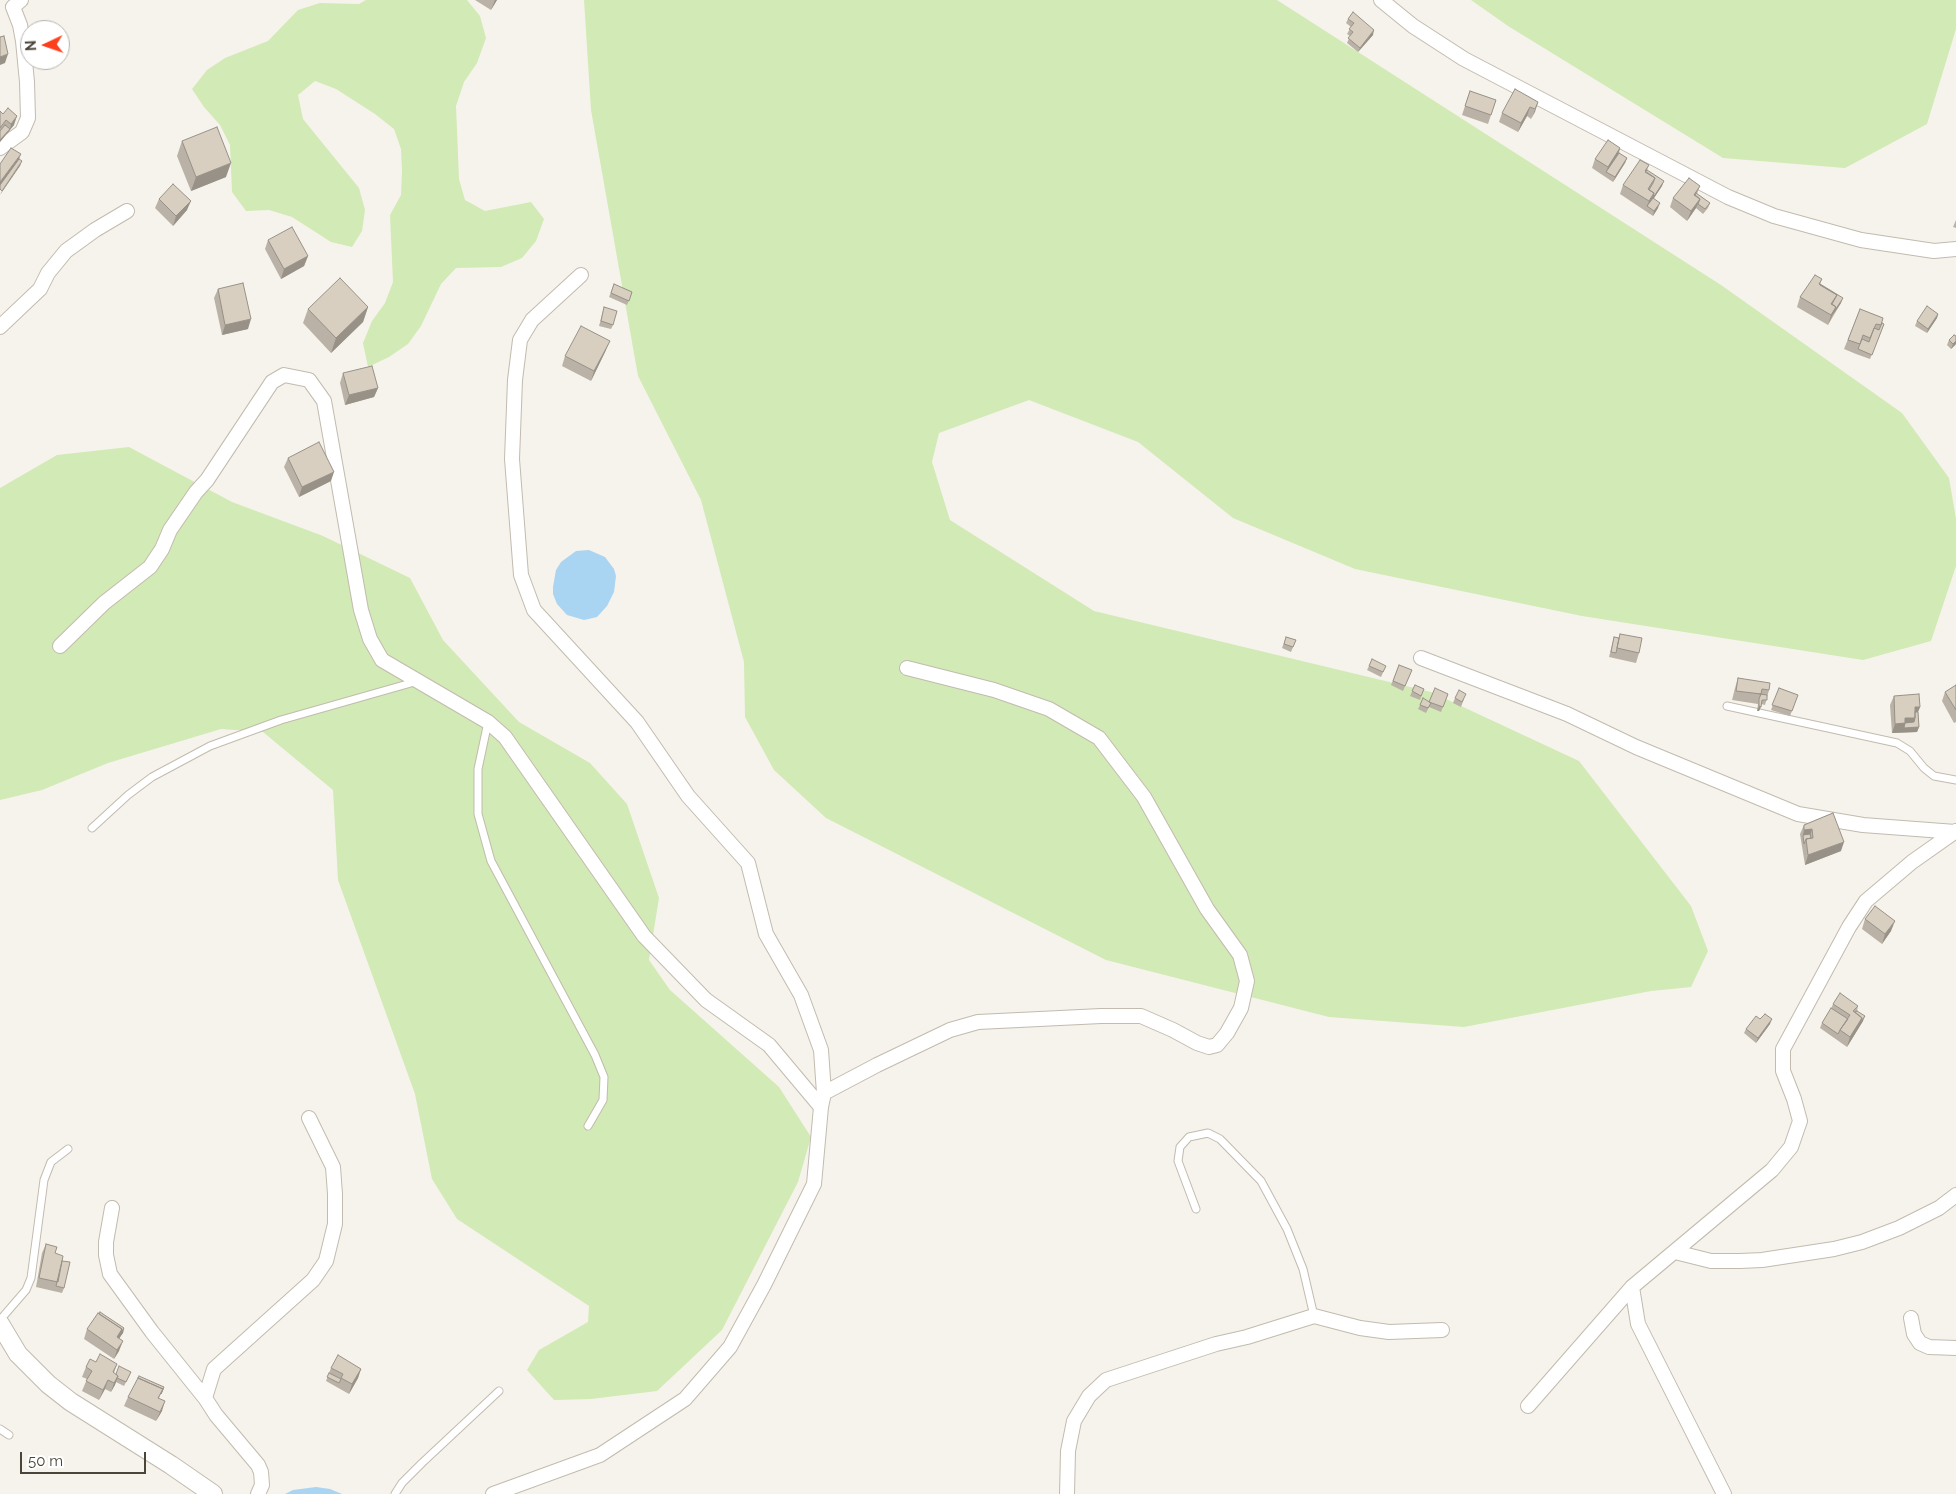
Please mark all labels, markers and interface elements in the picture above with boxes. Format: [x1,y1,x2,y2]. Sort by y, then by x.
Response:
north arrow [20,20,70,70]
text: N [23,40,39,51]
scale bar [22,1442,149,1474]
text: 50 m [28,1452,63,1470]

